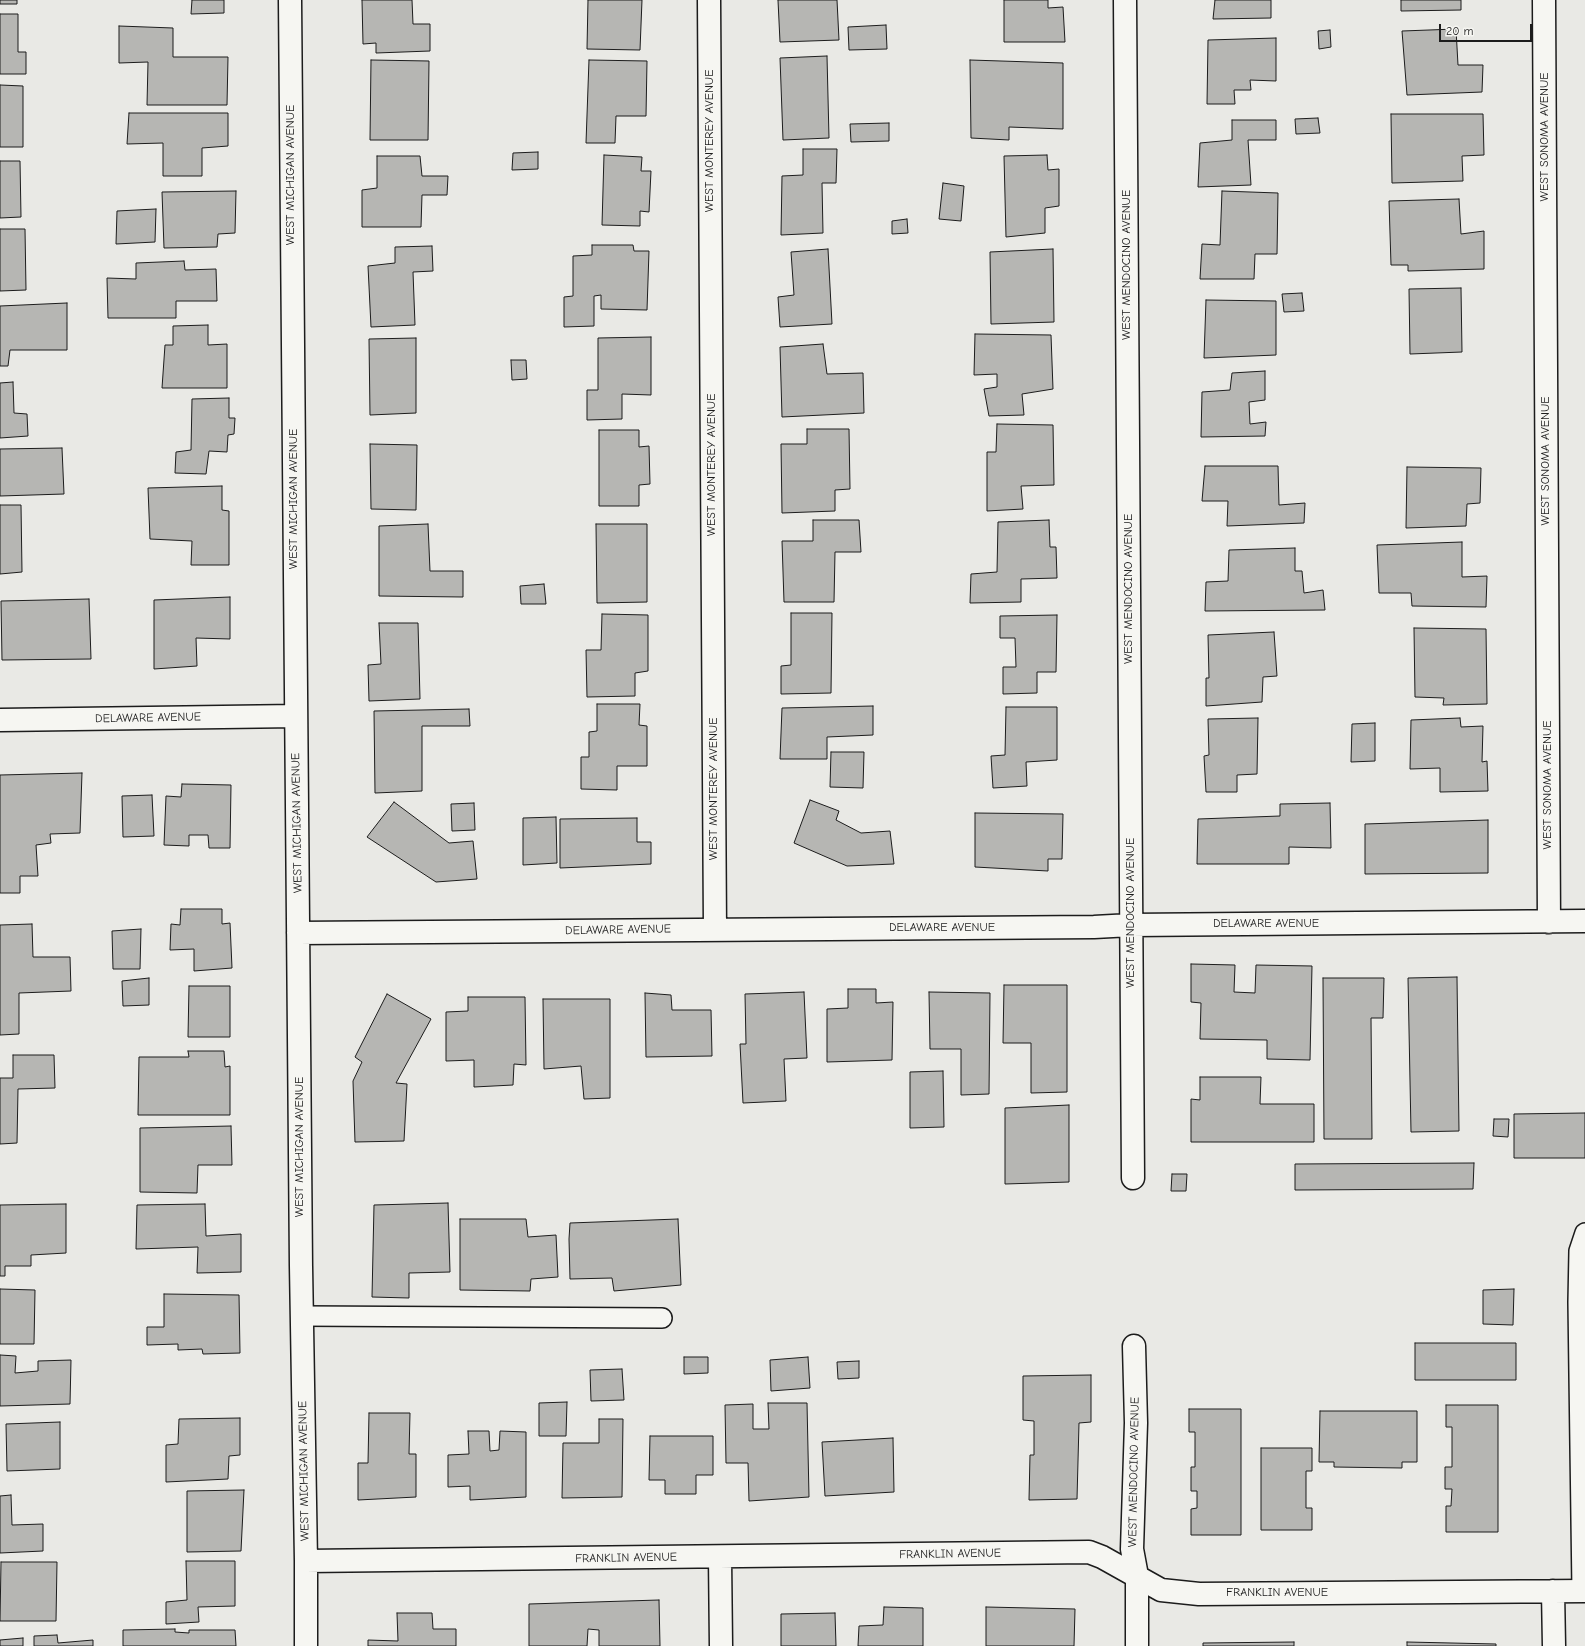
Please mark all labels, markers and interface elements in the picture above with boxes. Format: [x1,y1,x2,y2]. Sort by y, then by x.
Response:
scale bar [1441,16,1534,42]
text: 20 m [1446,24,1474,38]
street label: WEST MONTEREY AVENUE [703,70,717,212]
street label: WEST SONOMA AVENUE [1538,72,1552,202]
street label: WEST MICHIGAN AVENUE [284,105,298,245]
street label: WEST MENDOCINO AVENUE [1120,190,1134,340]
street label: WEST MONTEREY AVENUE [705,394,719,536]
street label: WEST SONOMA AVENUE [1539,396,1553,526]
street label: WEST MICHIGAN AVENUE [287,429,301,569]
street label: WEST MENDOCINO AVENUE [1122,514,1136,664]
street label: DELAWARE AVENUE [95,710,201,726]
street label: WEST MONTEREY AVENUE [707,718,721,860]
street label: WEST SONOMA AVENUE [1541,720,1555,850]
street label: WEST MICHIGAN AVENUE [289,753,305,893]
street label: WEST MENDOCINO AVENUE [1124,838,1138,988]
street label: DELAWARE AVENUE [1213,917,1319,931]
street label: DELAWARE AVENUE [889,921,995,935]
street label: DELAWARE AVENUE [565,922,671,938]
street label: WEST MICHIGAN AVENUE [293,1077,307,1217]
street label: WEST MENDOCINO AVENUE [1125,1397,1143,1547]
street label: WEST MICHIGAN AVENUE [296,1401,312,1541]
street label: FRANKLIN AVENUE [899,1546,1001,1562]
street label: FRANKLIN AVENUE [575,1550,677,1566]
street label: FRANKLIN AVENUE [1226,1586,1328,1600]

